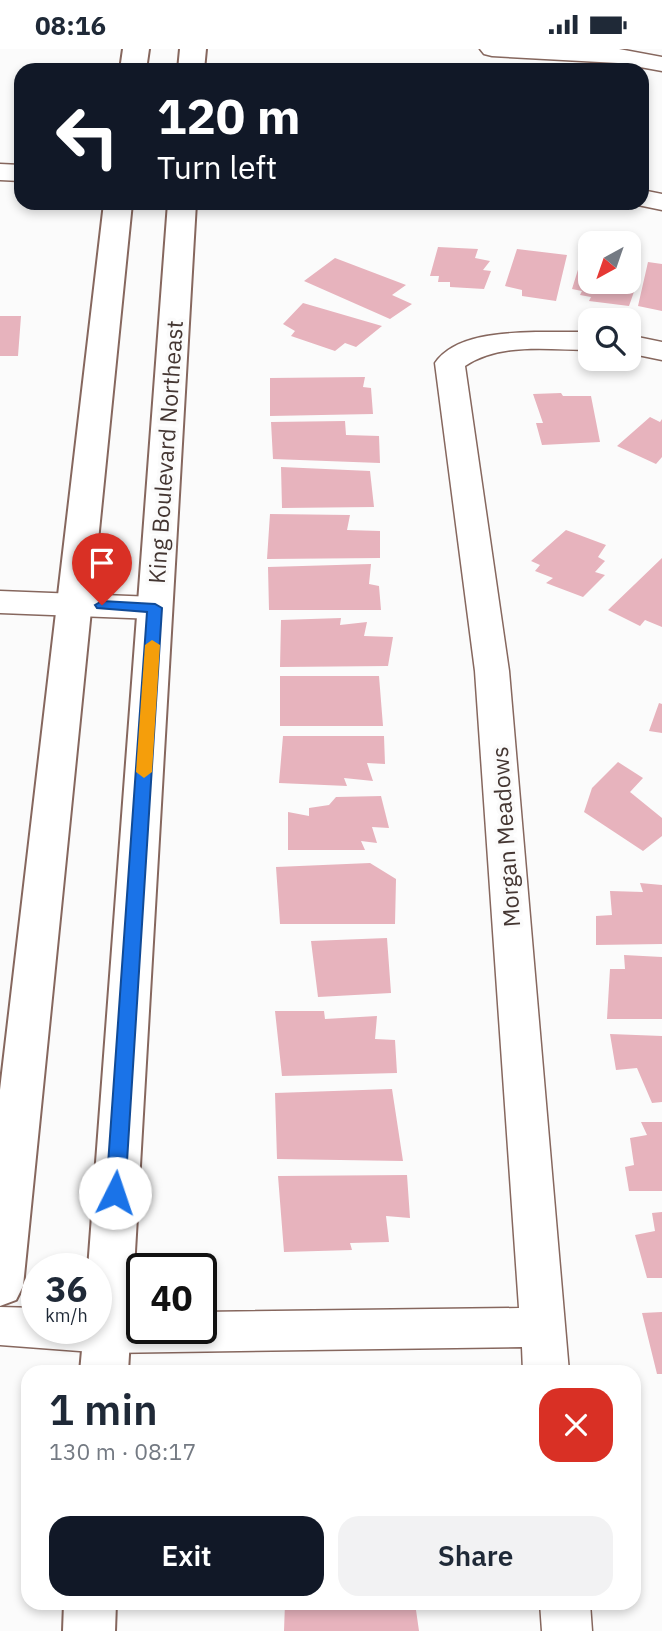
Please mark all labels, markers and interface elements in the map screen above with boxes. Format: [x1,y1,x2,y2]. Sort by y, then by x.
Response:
text: 08:16 [35,8,106,42]
text: 120 m [157,84,301,147]
icon: left [42,91,133,182]
text: Turn left [157,146,277,188]
north arrow [578,231,640,294]
map controls [578,231,641,371]
button: search [578,308,641,371]
street label: King Boulevard Northeast [141,319,189,585]
pin [72,533,132,605]
icon: arrive [83,544,121,582]
street label: Morgan Meadows [484,746,526,928]
position arrow [78,1156,152,1230]
speed limit sign: 40 [126,1253,217,1344]
text: 36 [45,1266,88,1312]
text: km/h [45,1304,88,1327]
text: 1 min [49,1382,158,1437]
button: close [539,1388,613,1462]
text: 130 m · 08:17 [49,1436,196,1466]
button: Exit [49,1516,324,1596]
button: Share [338,1516,613,1596]

